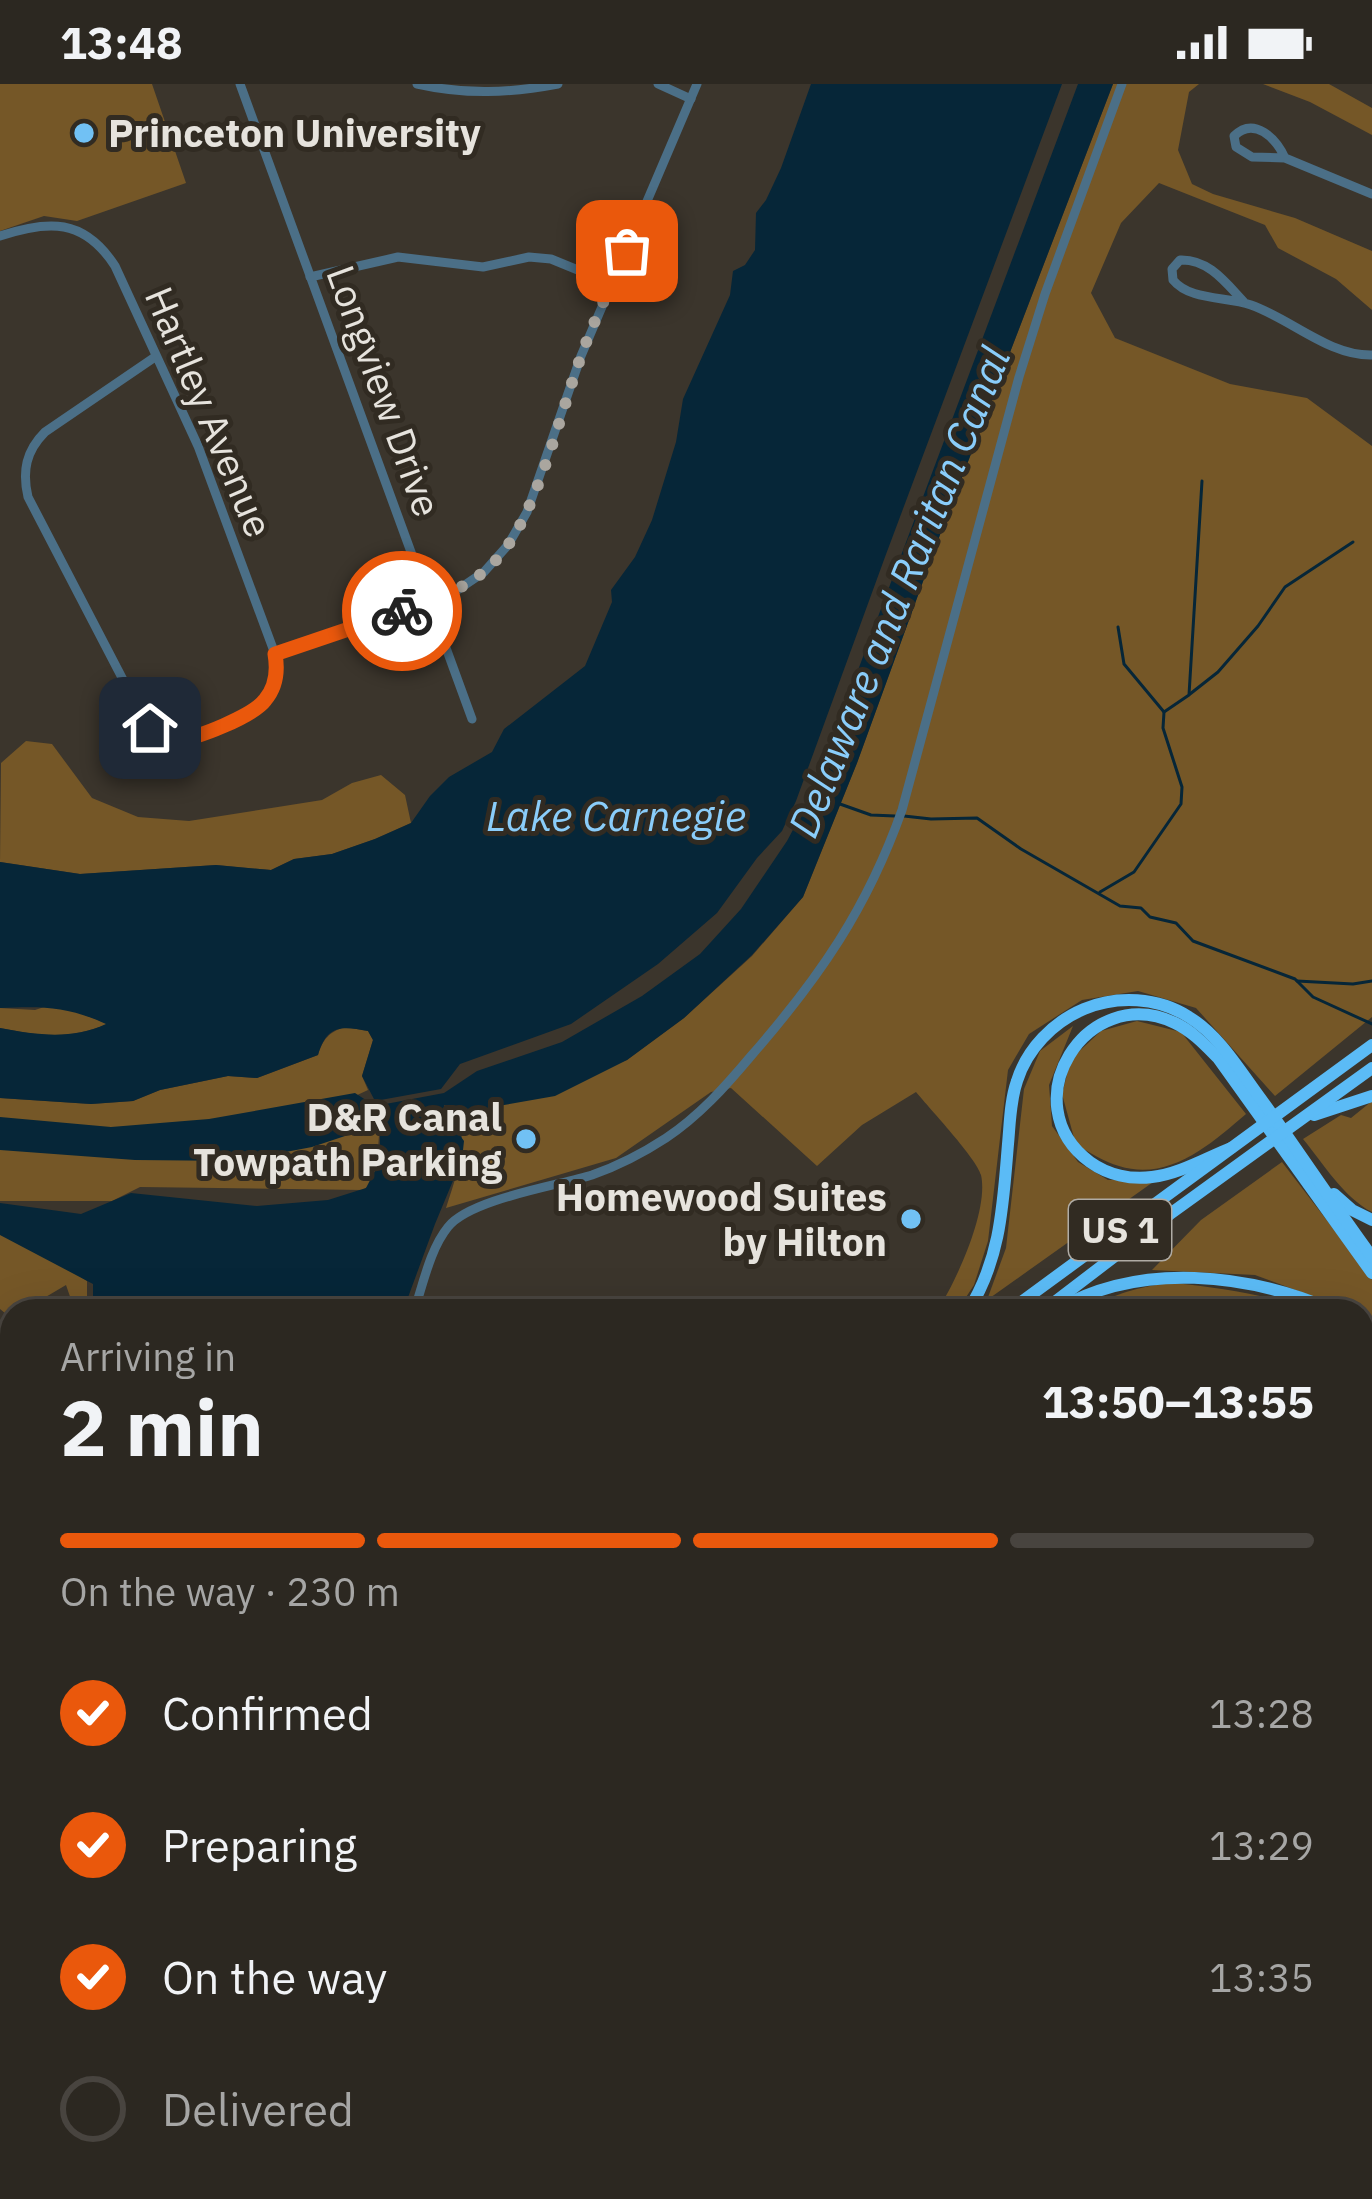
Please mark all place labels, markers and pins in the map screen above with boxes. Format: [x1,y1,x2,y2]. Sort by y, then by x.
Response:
place label: Princeton University [108,107,481,158]
marker: Princeton University [71,120,97,146]
pin [576,200,678,302]
pin [99,677,201,779]
place label: D&R Canal Towpath Parking [193,1091,502,1187]
marker: D&R Canal Towpath Parking [513,1126,539,1152]
place label: Homewood Suites by Hilton [556,1171,887,1267]
marker: Homewood Suites by Hilton [898,1206,924,1232]

